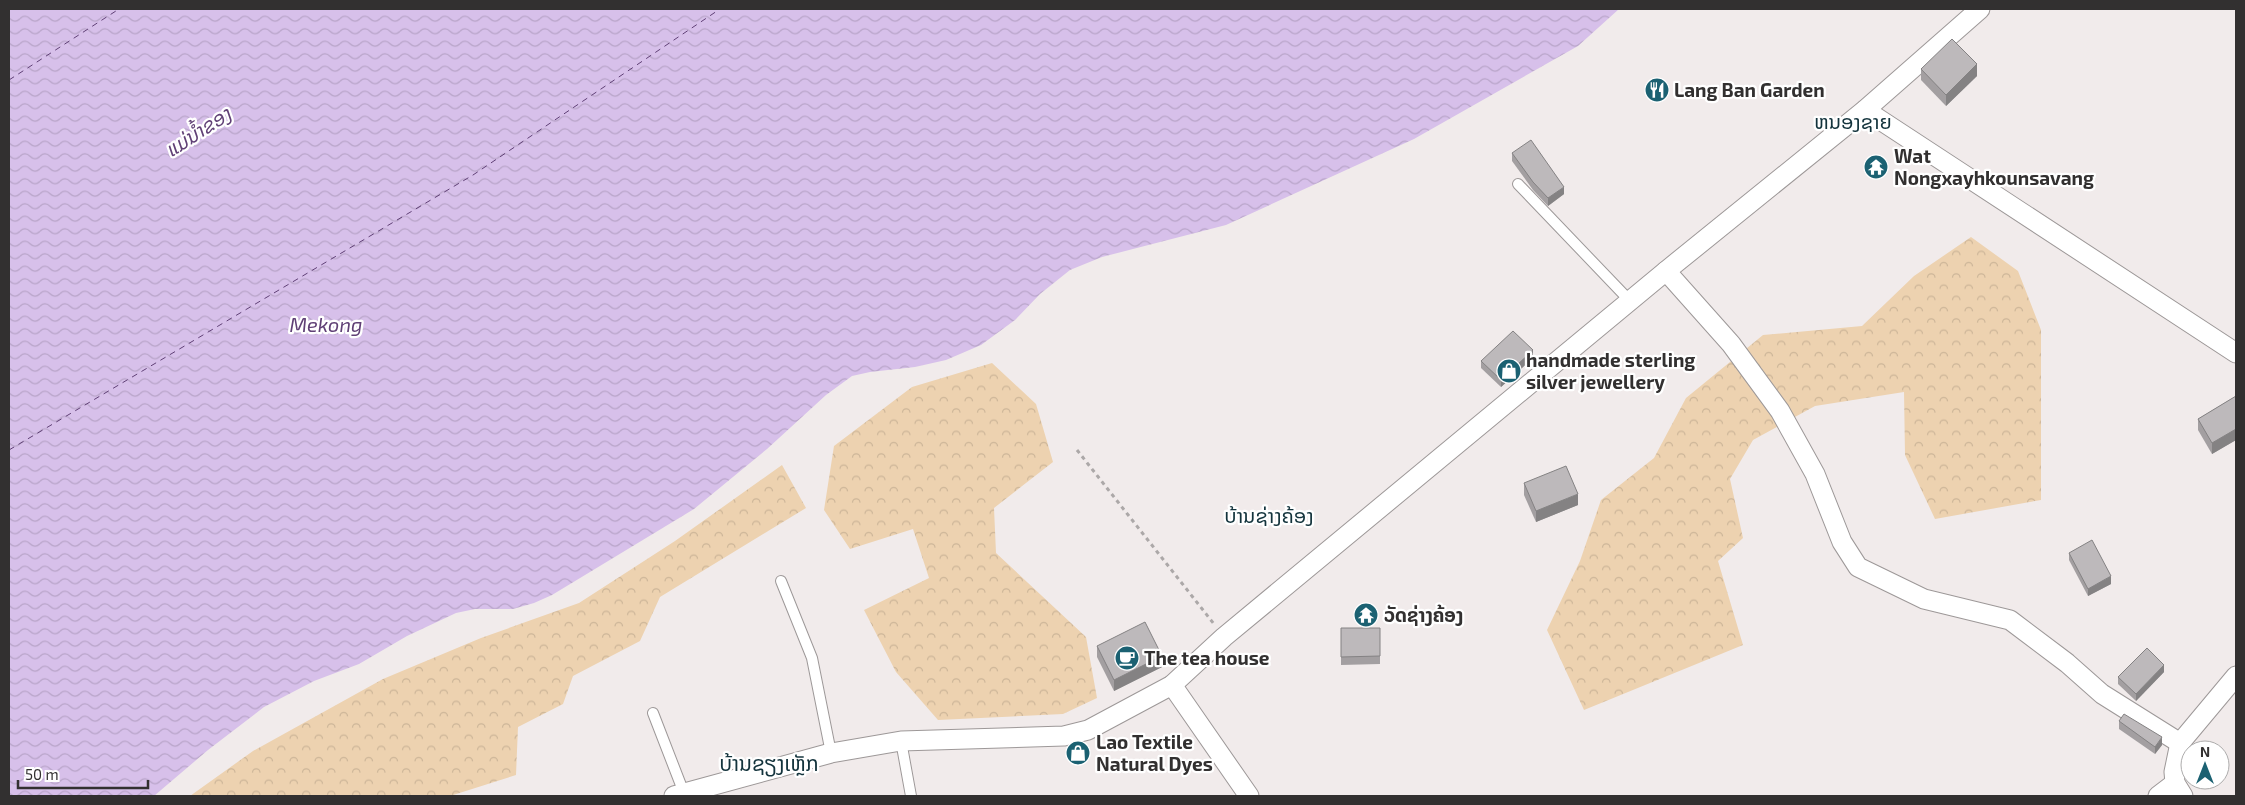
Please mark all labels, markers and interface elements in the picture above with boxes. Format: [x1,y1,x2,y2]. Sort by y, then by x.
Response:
restaurant icon: Lang Ban Garden [1644,77,1670,103]
place label: Lang Ban Garden [1674,78,1825,101]
water label: ແມ່ນ້ຳຂອງ [159,99,236,161]
district label: ຫນອງຊາຍ [1814,109,1892,133]
place label: Wat Nongxayhkounsavang [1894,144,2094,190]
temple icon: Wat Nongxayhkounsavang [1863,154,1889,180]
water label: Mekong [290,312,362,336]
place label: handmade sterling silver jewellery [1526,348,1695,394]
shop icon: handmade sterling silver jewellery [1496,358,1522,384]
district label: ບ້ານຊ່າງຄ້ອງ [1224,503,1314,527]
temple icon: ວັດຊ່າງຄ້ອງ [1353,602,1379,628]
place label: ວັດຊ່າງຄ້ອງ [1384,603,1463,626]
cafe icon: The tea house [1114,645,1140,671]
place label: The tea house [1144,646,1270,669]
place label: Lao Textile Natural Dyes [1096,730,1213,776]
shop icon: Lao Textile Natural Dyes [1065,740,1091,766]
north arrow [2180,740,2230,790]
text: N [2200,743,2210,760]
district label: ບ້ານຊຽງເຫຼັກ [719,750,819,777]
scale bar [18,758,148,790]
text: 50 m [25,765,59,783]

